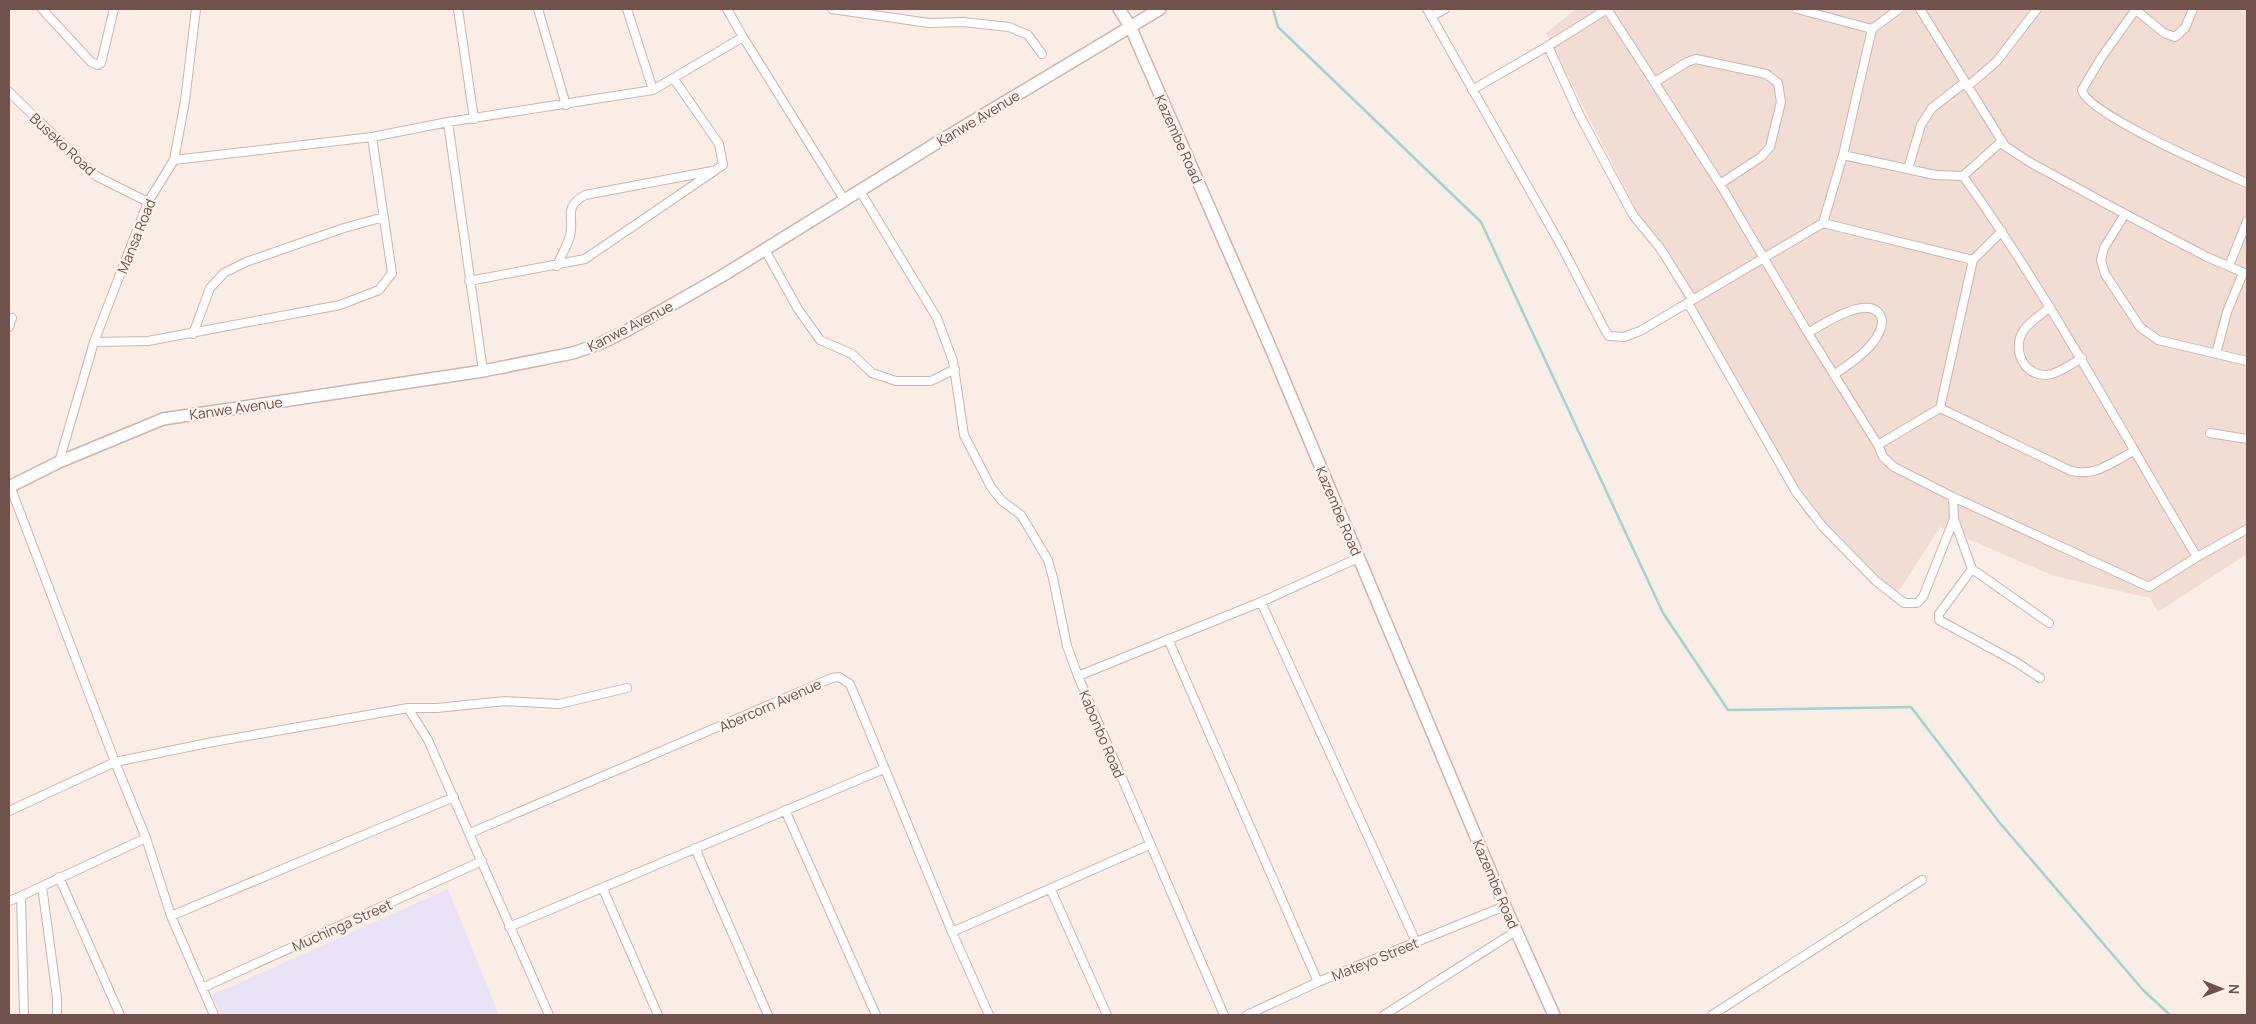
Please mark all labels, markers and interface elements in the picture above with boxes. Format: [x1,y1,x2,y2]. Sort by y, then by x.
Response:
street label: Kanwe Avenue [933,86,1023,150]
street label: Kazembe Road [1151,92,1207,186]
street label: Buseko Road [26,109,100,179]
street label: Mansa Road [112,196,160,276]
street label: Kanwe Avenue [584,296,676,356]
street label: Kanwe Avenue [188,392,284,424]
street label: Kazembe Road [1312,463,1366,559]
street label: Abercorn Avenue [716,674,824,736]
street label: Kabonbo Road [1075,687,1129,781]
street label: Kazembe Road [1469,836,1523,932]
street label: Muchinga Street [289,894,395,956]
street label: Mateyo Street [1329,933,1422,985]
north arrow [2196,964,2246,1014]
text: N [2225,984,2244,994]

